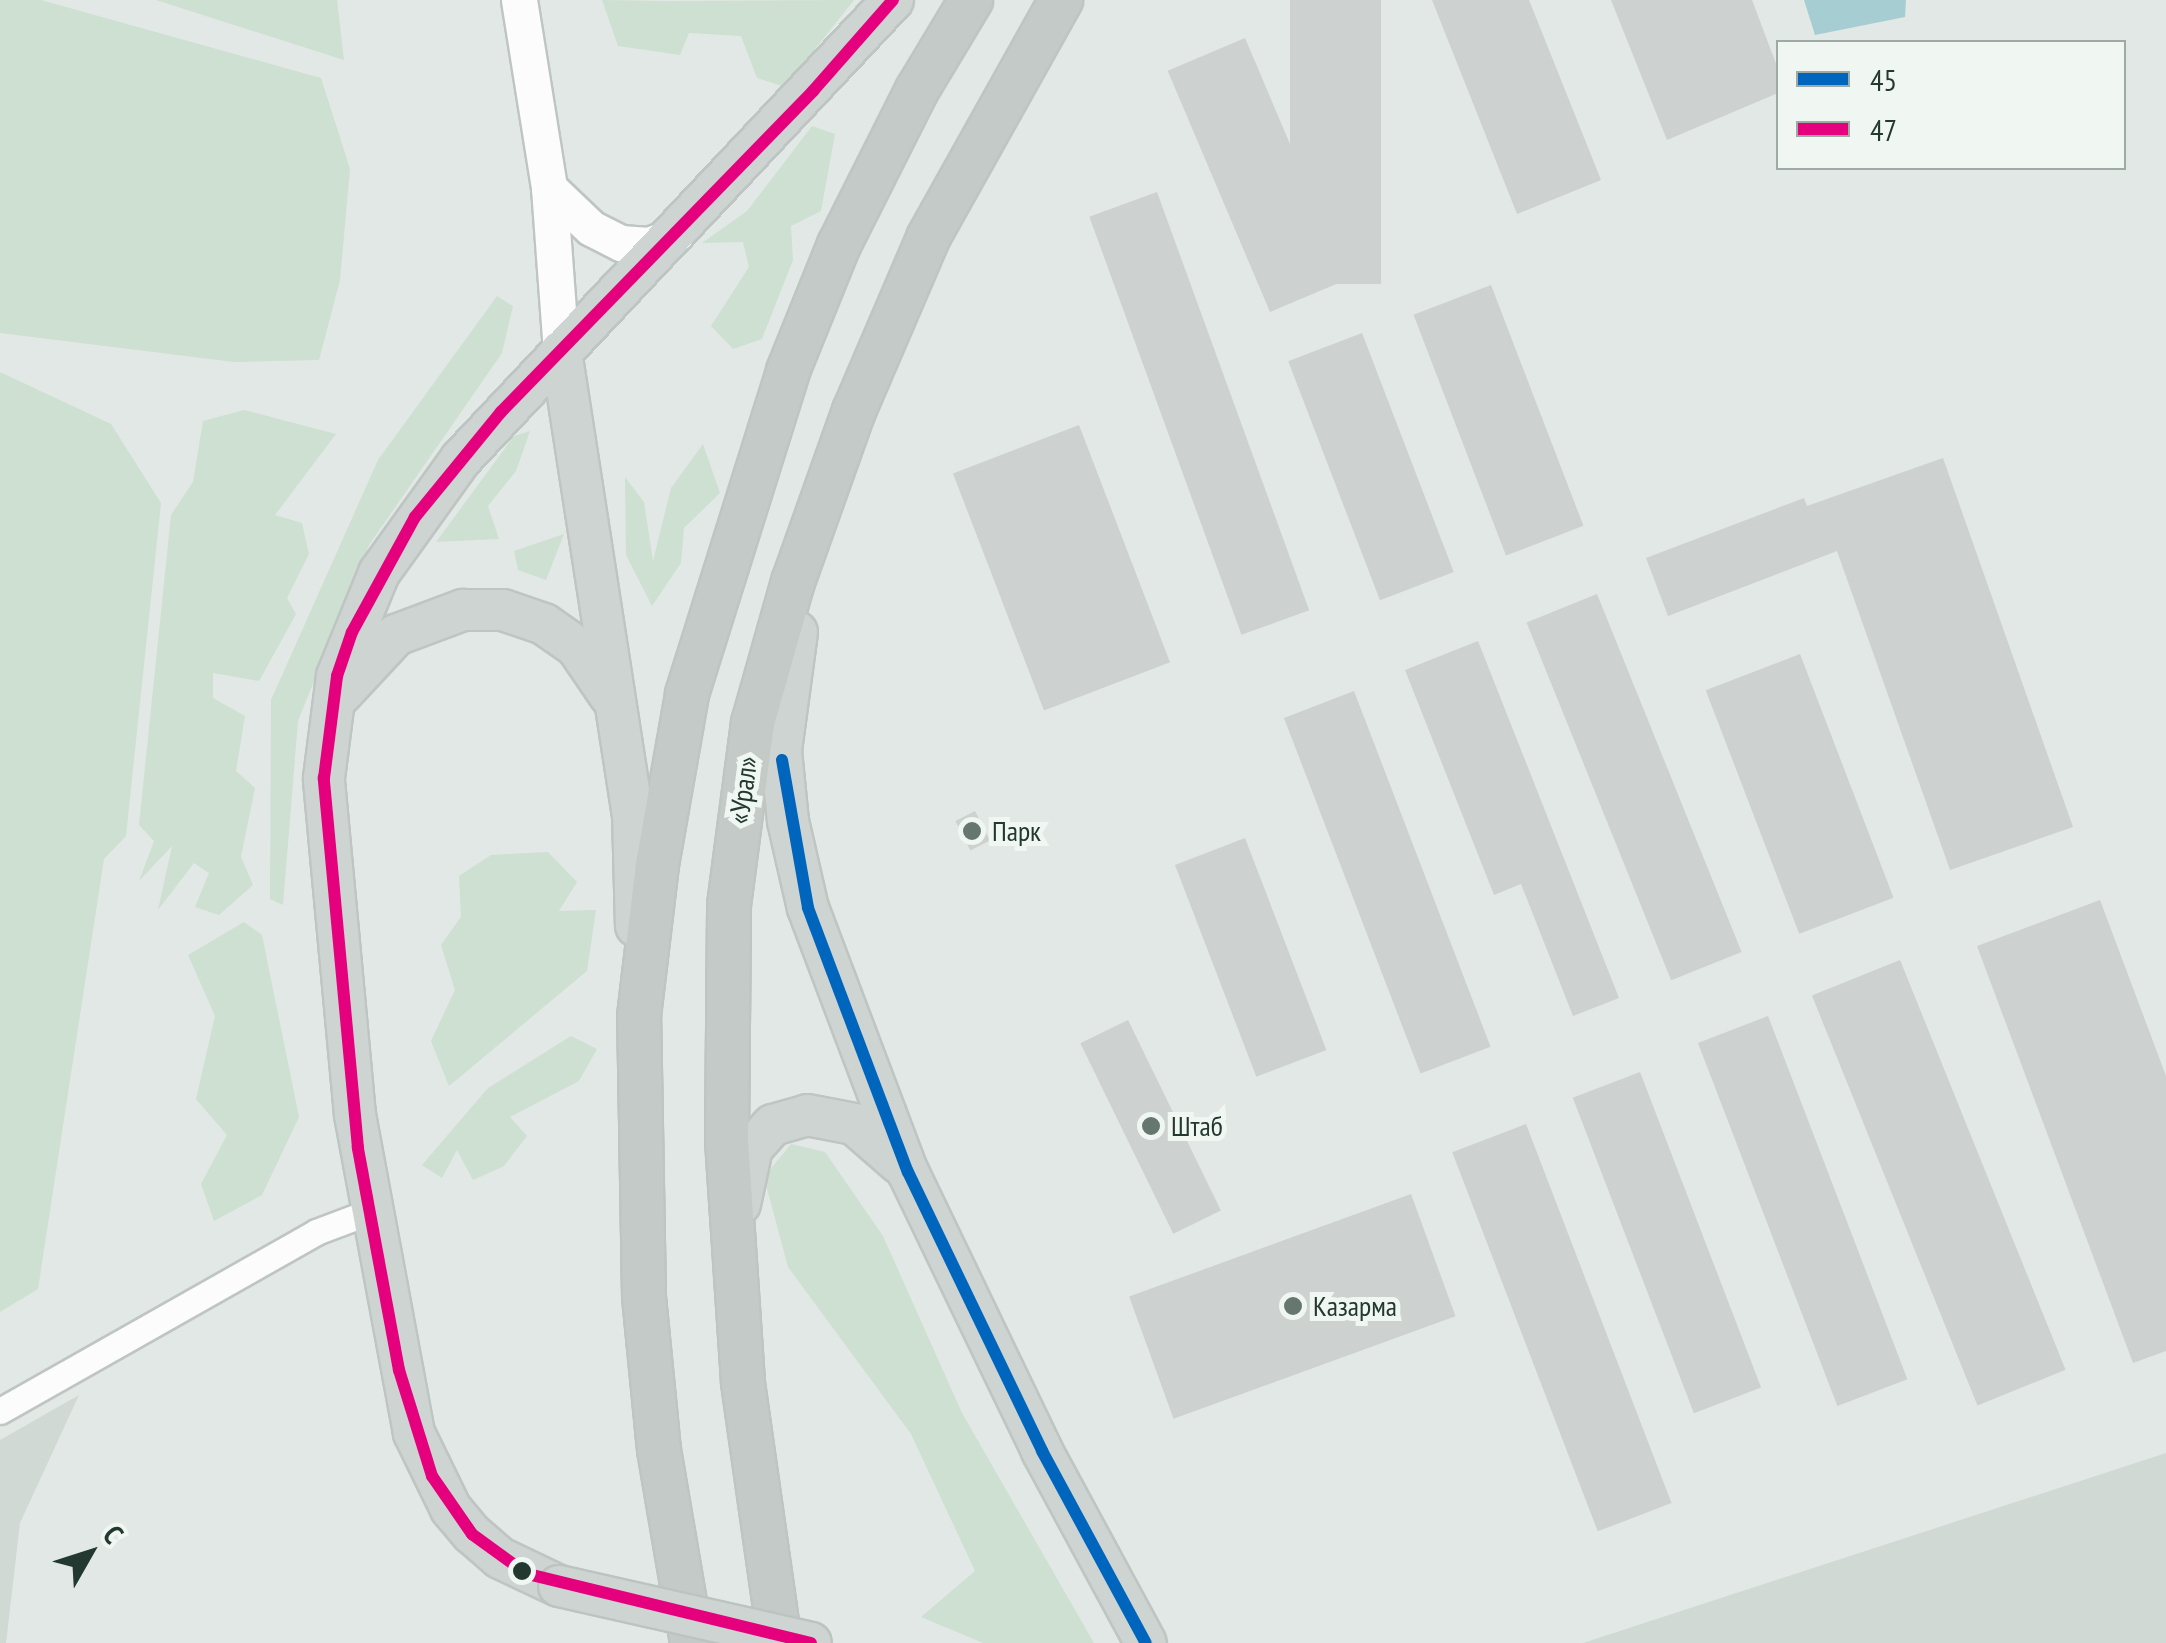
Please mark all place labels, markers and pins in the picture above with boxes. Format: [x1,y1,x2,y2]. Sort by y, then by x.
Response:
place label: Парк [992,814,1041,848]
marker: Парк [961,820,983,842]
place label: Штаб [1171,1109,1223,1143]
marker: Штаб [1140,1115,1162,1137]
place label: Казарма [1313,1289,1397,1323]
marker: Казарма [1282,1295,1304,1317]
unlabelled marker [512,1561,532,1581]

